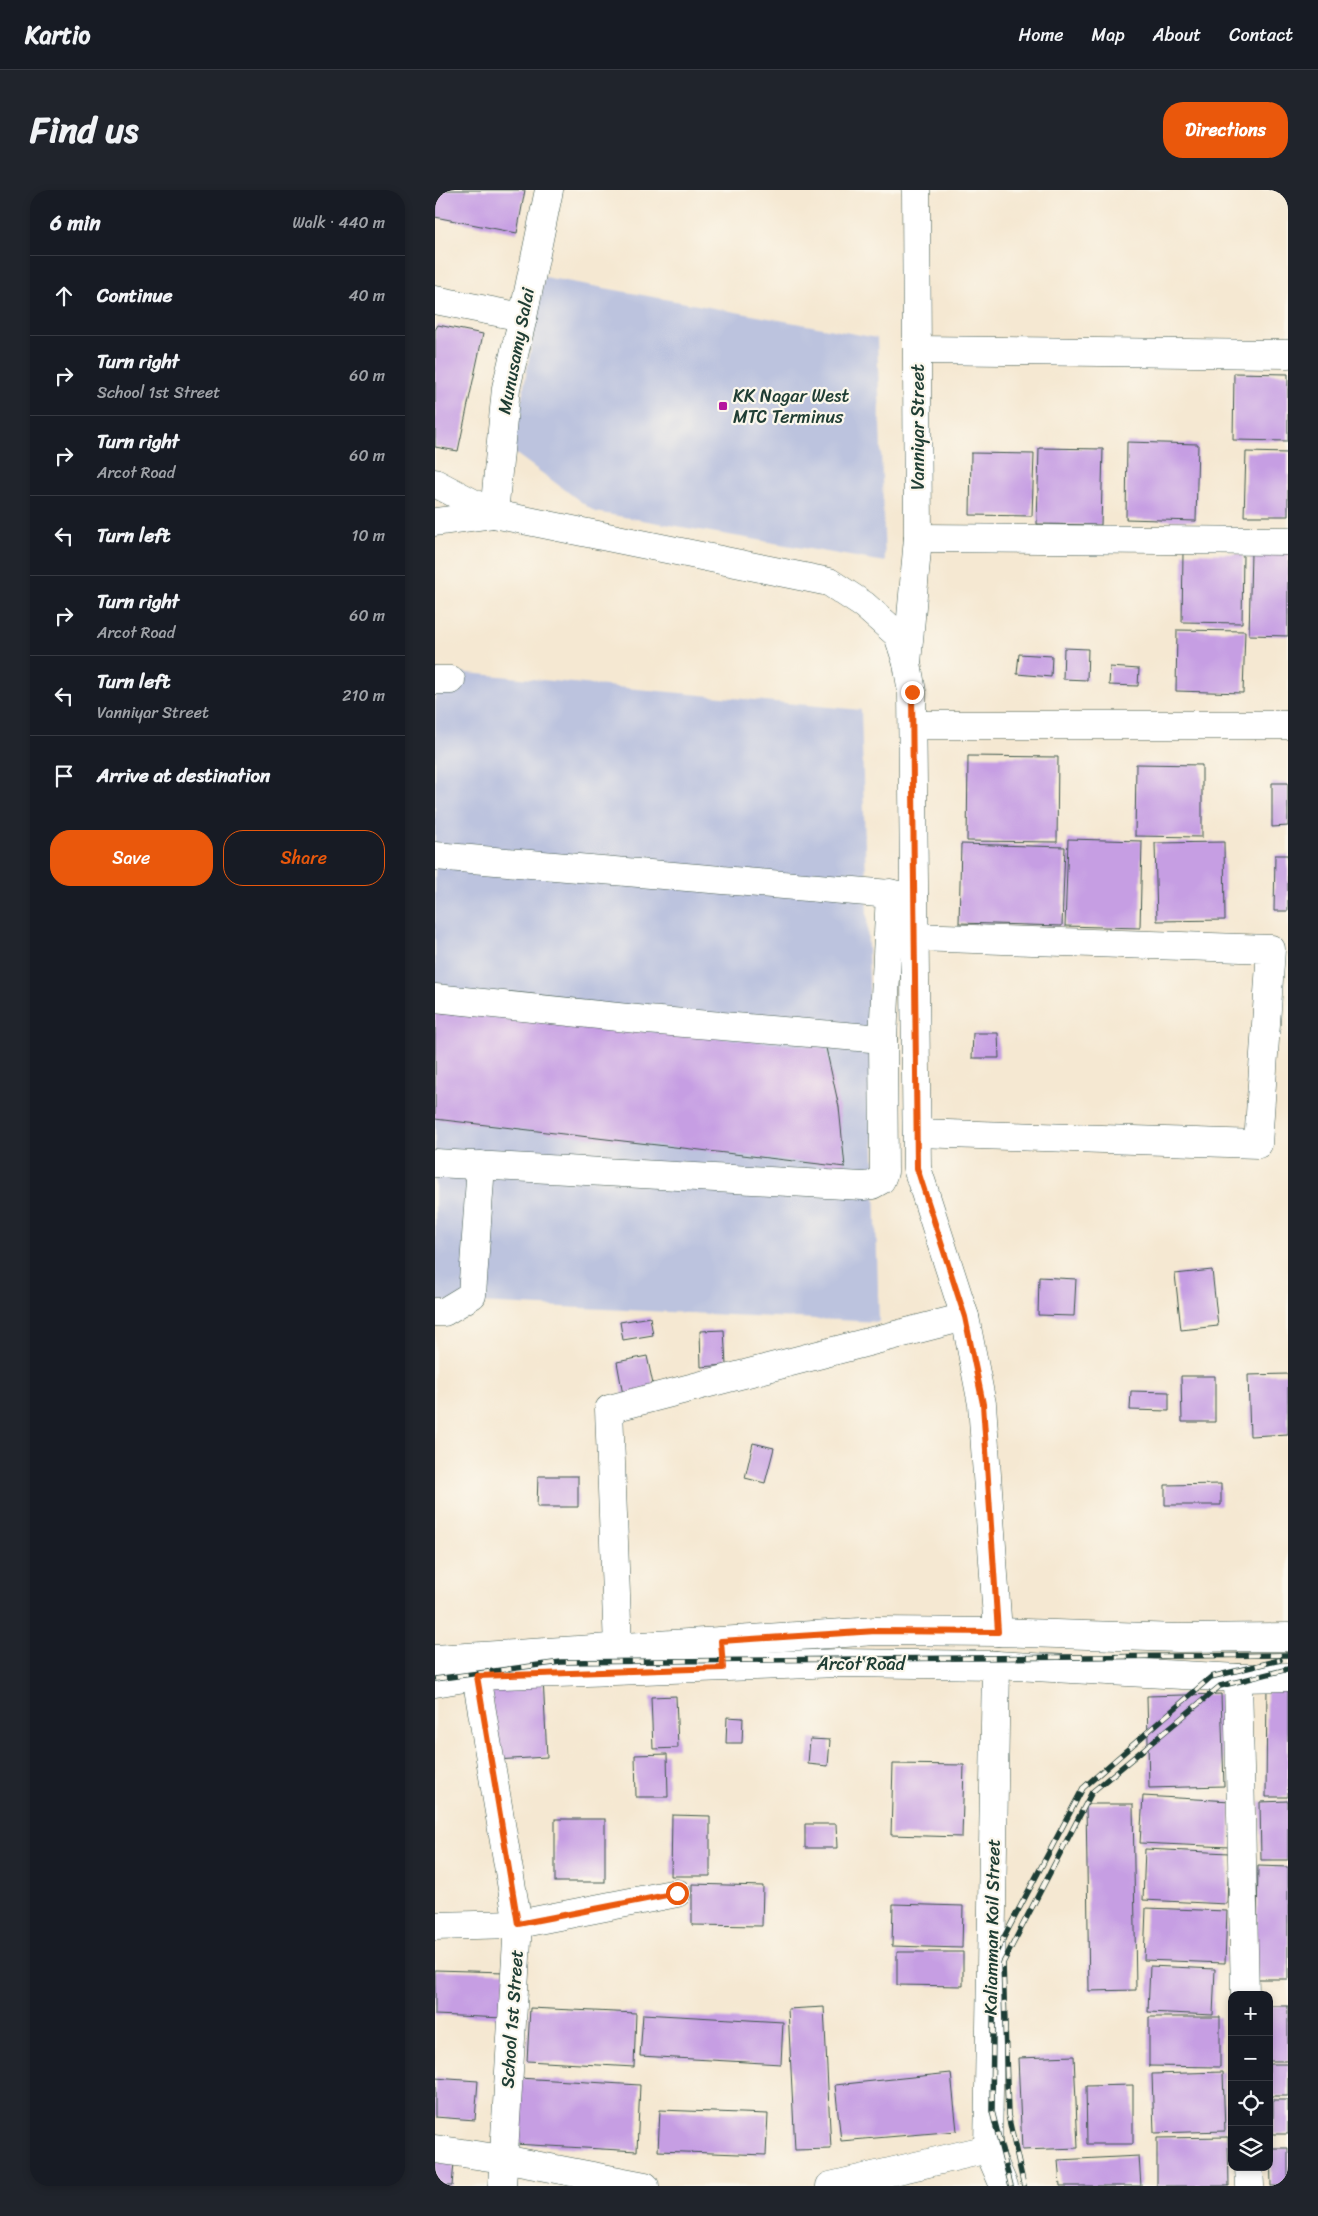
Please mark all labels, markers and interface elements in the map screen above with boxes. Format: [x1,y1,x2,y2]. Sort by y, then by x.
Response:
text: Kartio [25,14,90,56]
text: Home [1019,19,1064,51]
text: Map [1092,19,1125,51]
text: About [1153,19,1201,51]
text: Contact [1229,19,1293,51]
text: Find us [30,99,138,161]
button: Directions [1163,102,1288,158]
text: 6 min [50,204,101,242]
text: Walk · 440 m [292,208,385,237]
text: Continue [97,279,173,312]
text: 40 m [348,281,385,310]
icon: ahead [50,282,78,310]
street label: Munusamy Salai [488,284,544,417]
text: Turn right [97,345,179,378]
text: 60 m [349,361,385,390]
icon: right [50,362,78,390]
street label: Vanniyar Street [902,364,934,490]
text: School 1st Street [97,378,220,407]
place label: KK Nagar West MTC Terminus [733,380,849,433]
marker: KK Nagar West MTC Terminus [717,400,729,412]
text: Turn right [97,425,179,458]
text: 60 m [349,441,385,470]
icon: right [50,442,78,470]
text: Arcot Road [97,458,175,487]
text: Turn left [97,519,170,552]
text: 10 m [352,521,385,550]
icon: left [50,522,78,550]
text: Turn right [97,585,179,618]
text: 60 m [349,601,385,630]
icon: right [50,602,78,630]
text: Arcot Road [97,618,175,647]
text: Turn left [97,665,170,698]
text: 210 m [342,681,385,710]
route end [901,681,924,704]
icon: left [50,682,78,710]
text: Vanniyar Street [97,698,209,727]
text: Arrive at destination [97,759,270,792]
icon: arrive [50,762,78,790]
button: Save [50,830,213,886]
button: Share [223,830,385,886]
street label: Arcot Road [816,1648,906,1680]
street label: Kaliamman Koil Street [974,1838,1010,2015]
route start [666,1882,689,1905]
street label: School 1st Street [491,1949,533,2089]
map controls [1228,1991,1273,2171]
button: + [1228,1991,1273,2036]
button: − [1228,2036,1273,2081]
button: locate [1228,2081,1273,2126]
button: layers [1228,2126,1273,2171]

